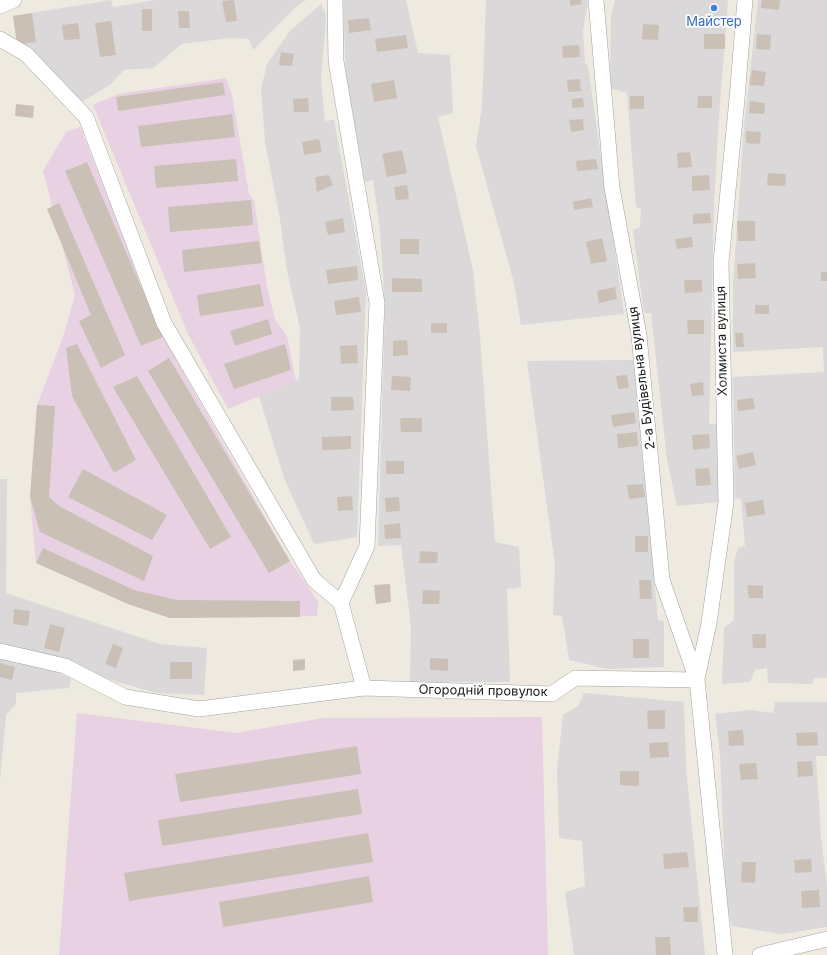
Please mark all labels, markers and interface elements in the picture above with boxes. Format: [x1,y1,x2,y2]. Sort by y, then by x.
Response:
marker: Майстер [709,3,719,13]
place label: Майстер [686,14,742,30]
street label: Холмиста вулиця [713,286,731,396]
street label: 2-а Будівельна вулиця [625,306,659,450]
street label: Огородній провулок [418,682,548,700]

